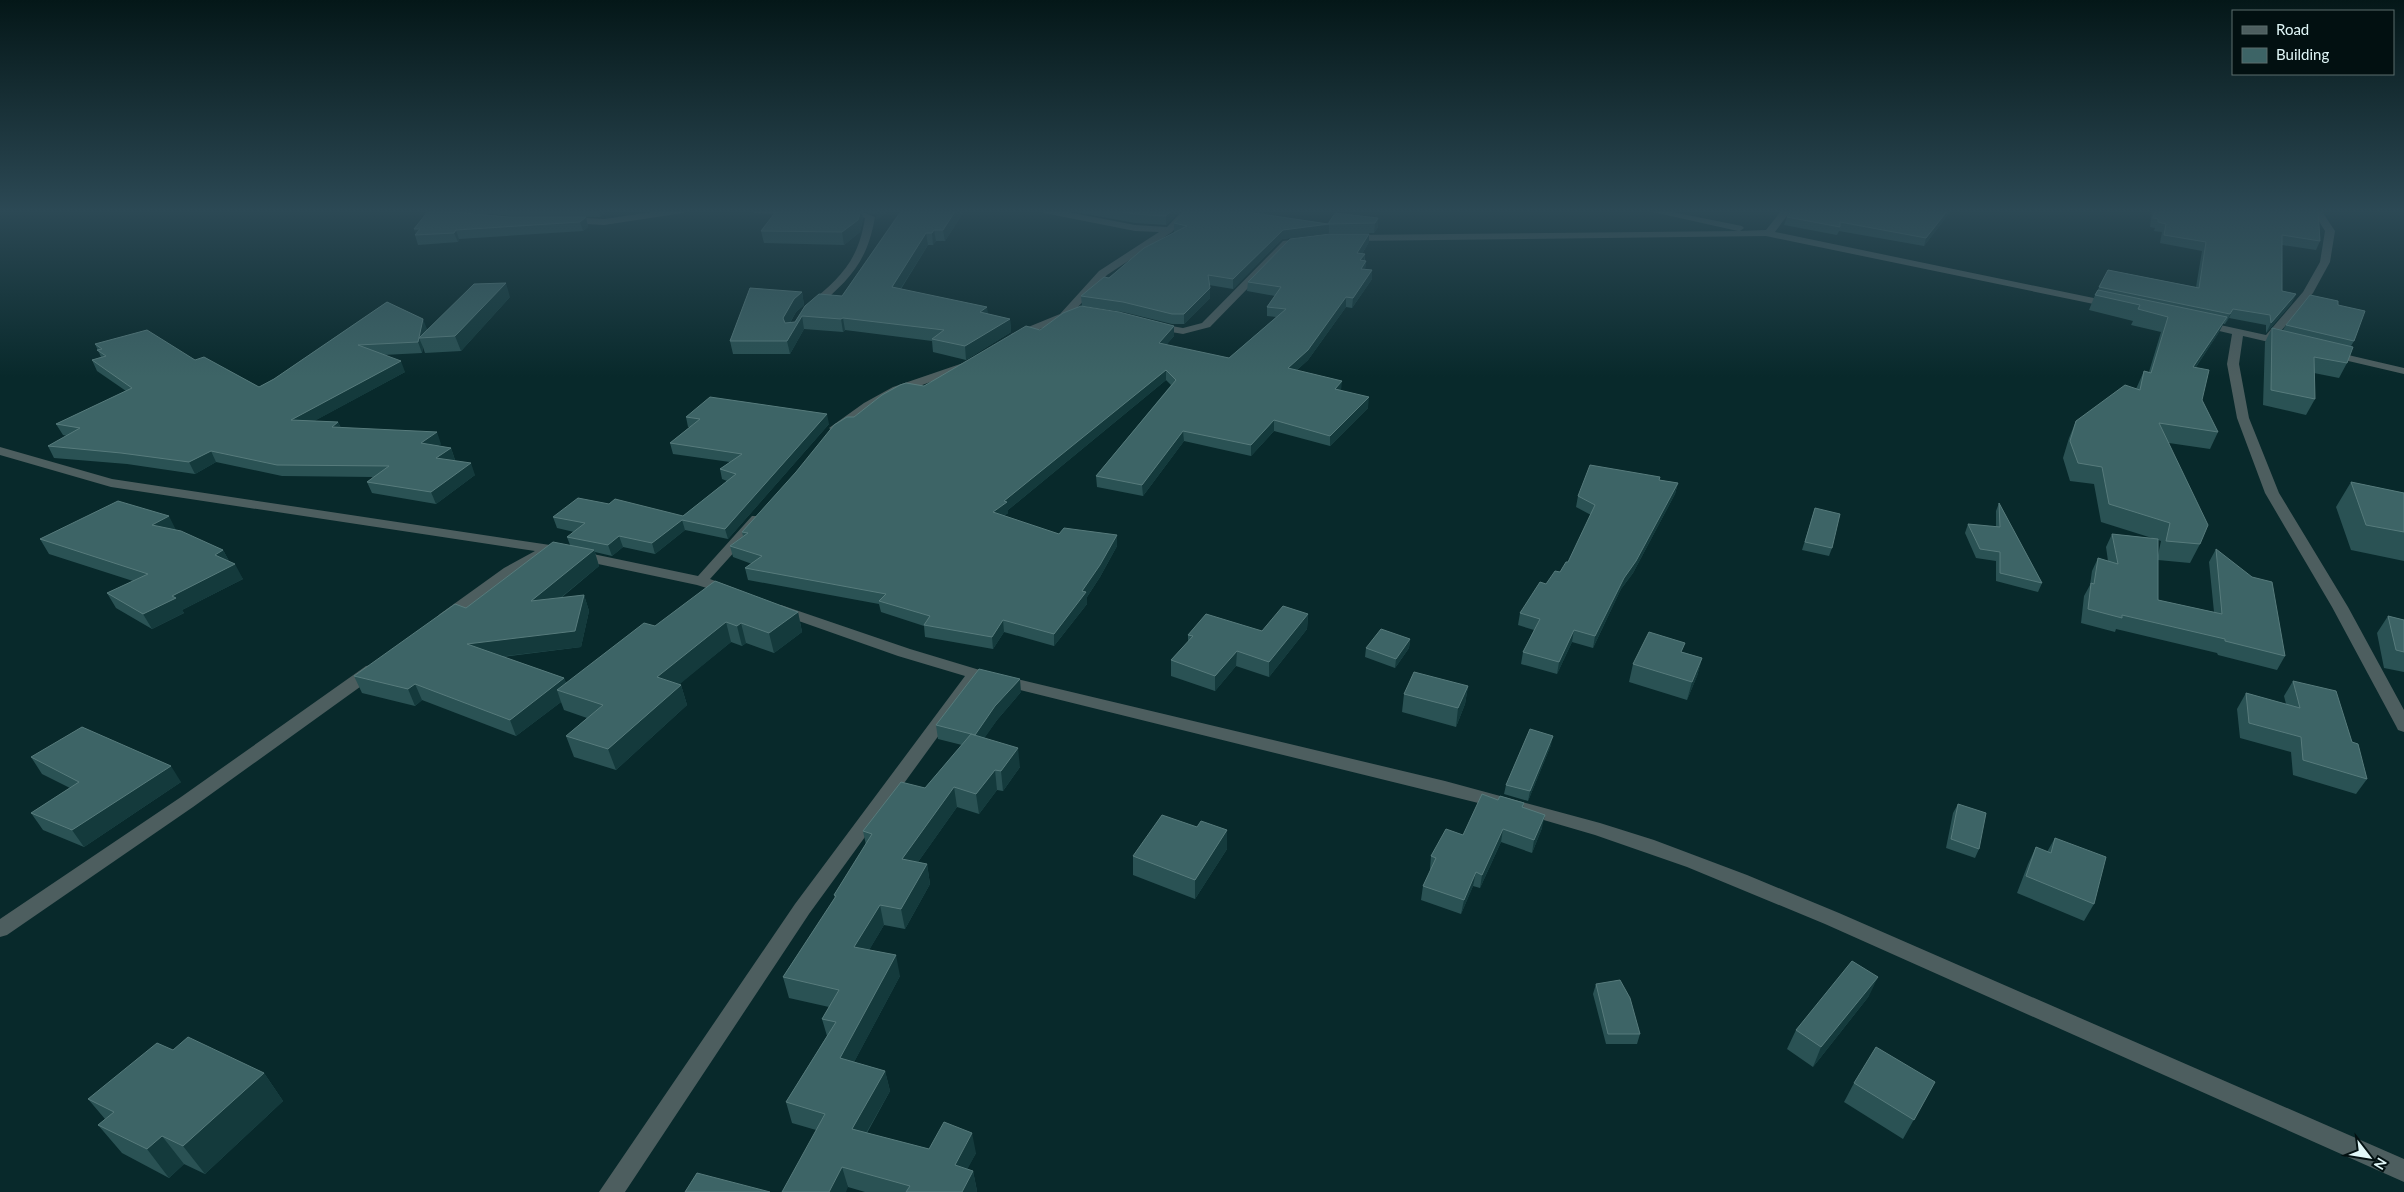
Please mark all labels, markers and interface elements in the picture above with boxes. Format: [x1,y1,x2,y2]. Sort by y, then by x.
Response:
legend [2232,10,2394,75]
text: Road [2276,20,2309,38]
text: Building [2276,45,2329,63]
north arrow [2344,1132,2394,1182]
text: N [2371,1155,2391,1173]

